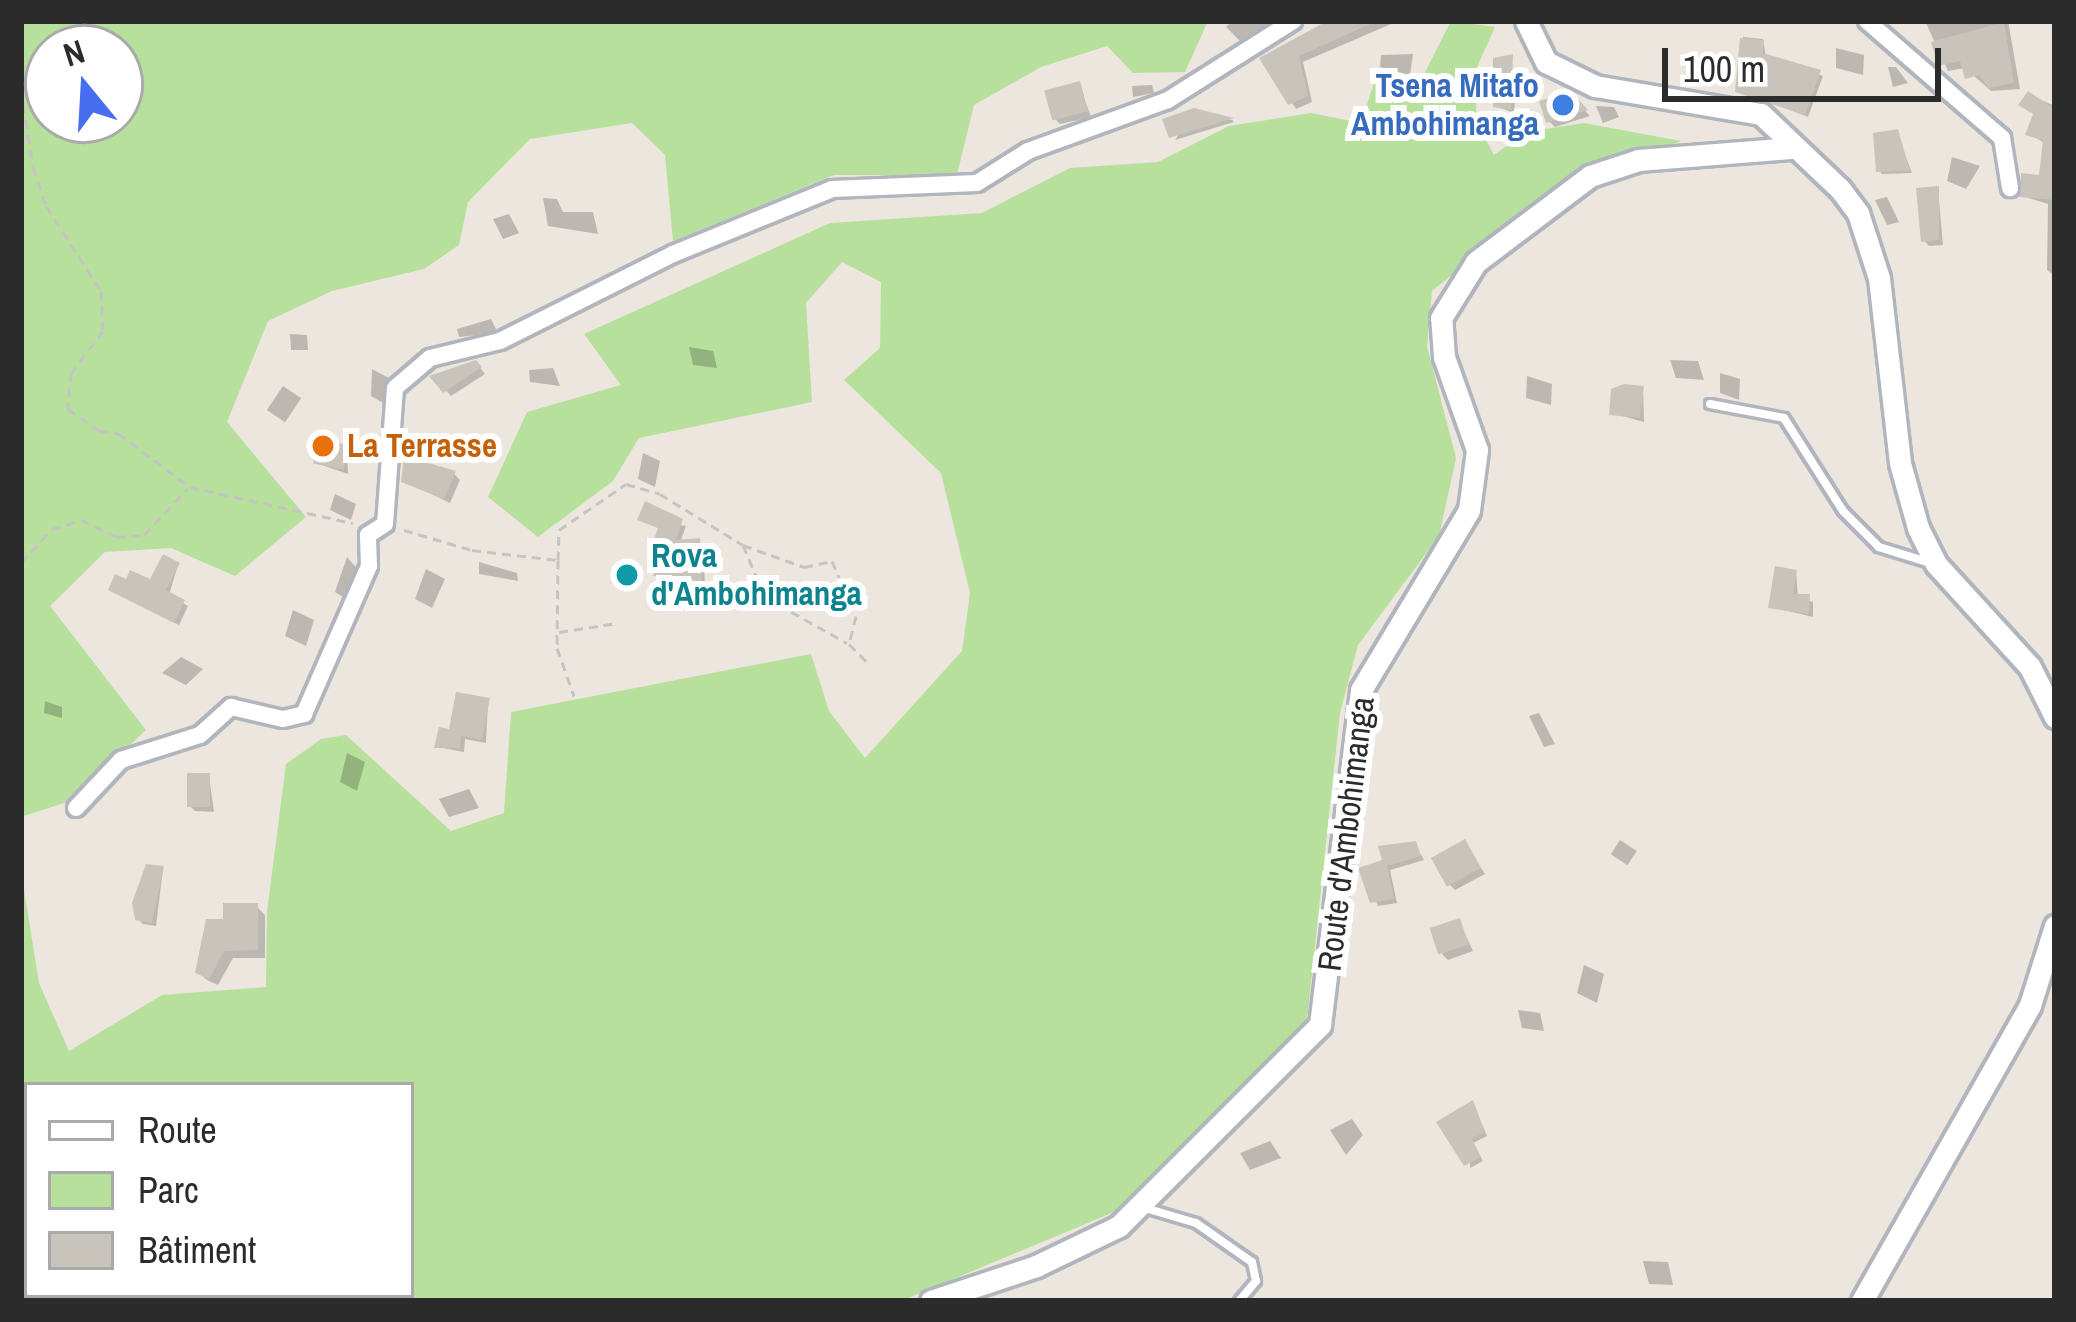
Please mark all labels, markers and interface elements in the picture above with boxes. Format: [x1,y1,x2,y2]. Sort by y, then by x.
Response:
north arrow [24,24,144,144]
scale bar [1668,24,1947,98]
text: N [58,29,90,77]
text: 100 m [1683,45,1765,93]
place label: Tsena Mitafo Ambohimanga [1351,66,1539,144]
marker: Tsena Mitafo Ambohimanga [1550,92,1576,118]
place label: La Terrasse [347,426,497,466]
marker: La Terrasse [310,433,336,459]
place label: Rova d'Ambohimanga [651,536,862,614]
marker: Rova d'Ambohimanga [614,562,640,588]
street label: Route d'Ambohimanga [1310,695,1382,973]
legend [24,1082,414,1298]
text: Route [138,1106,217,1154]
text: Parc [138,1166,199,1214]
text: Bâtiment [138,1226,256,1274]

